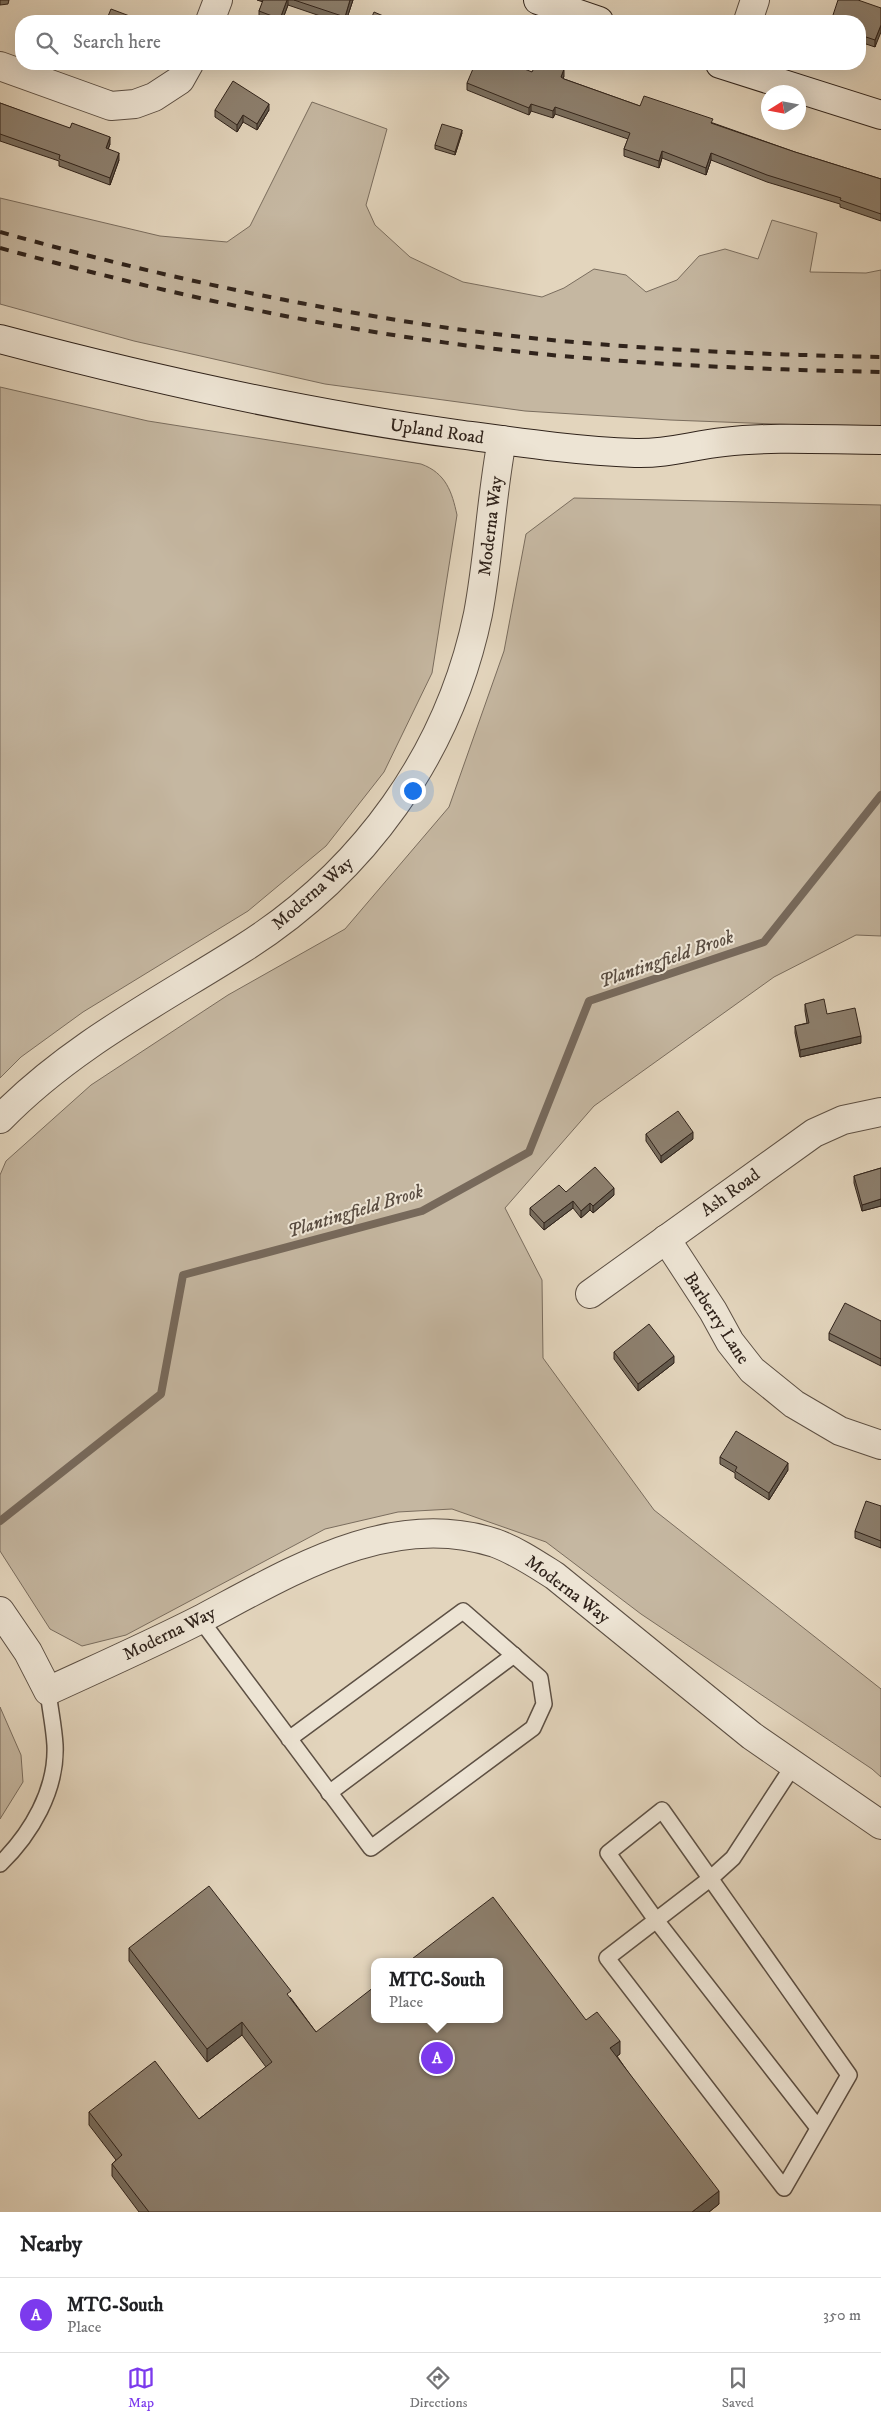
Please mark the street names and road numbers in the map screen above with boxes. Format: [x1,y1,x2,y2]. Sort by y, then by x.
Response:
street label: Upland Road [388,414,485,449]
street label: Moderna Way [474,474,508,577]
street label: Moderna Way [268,852,358,935]
street label: Ash Road [697,1164,765,1222]
street label: Barberry Lane [678,1269,754,1368]
street label: Moderna Way [521,1551,615,1629]
street label: Moderna Way [119,1602,220,1666]

